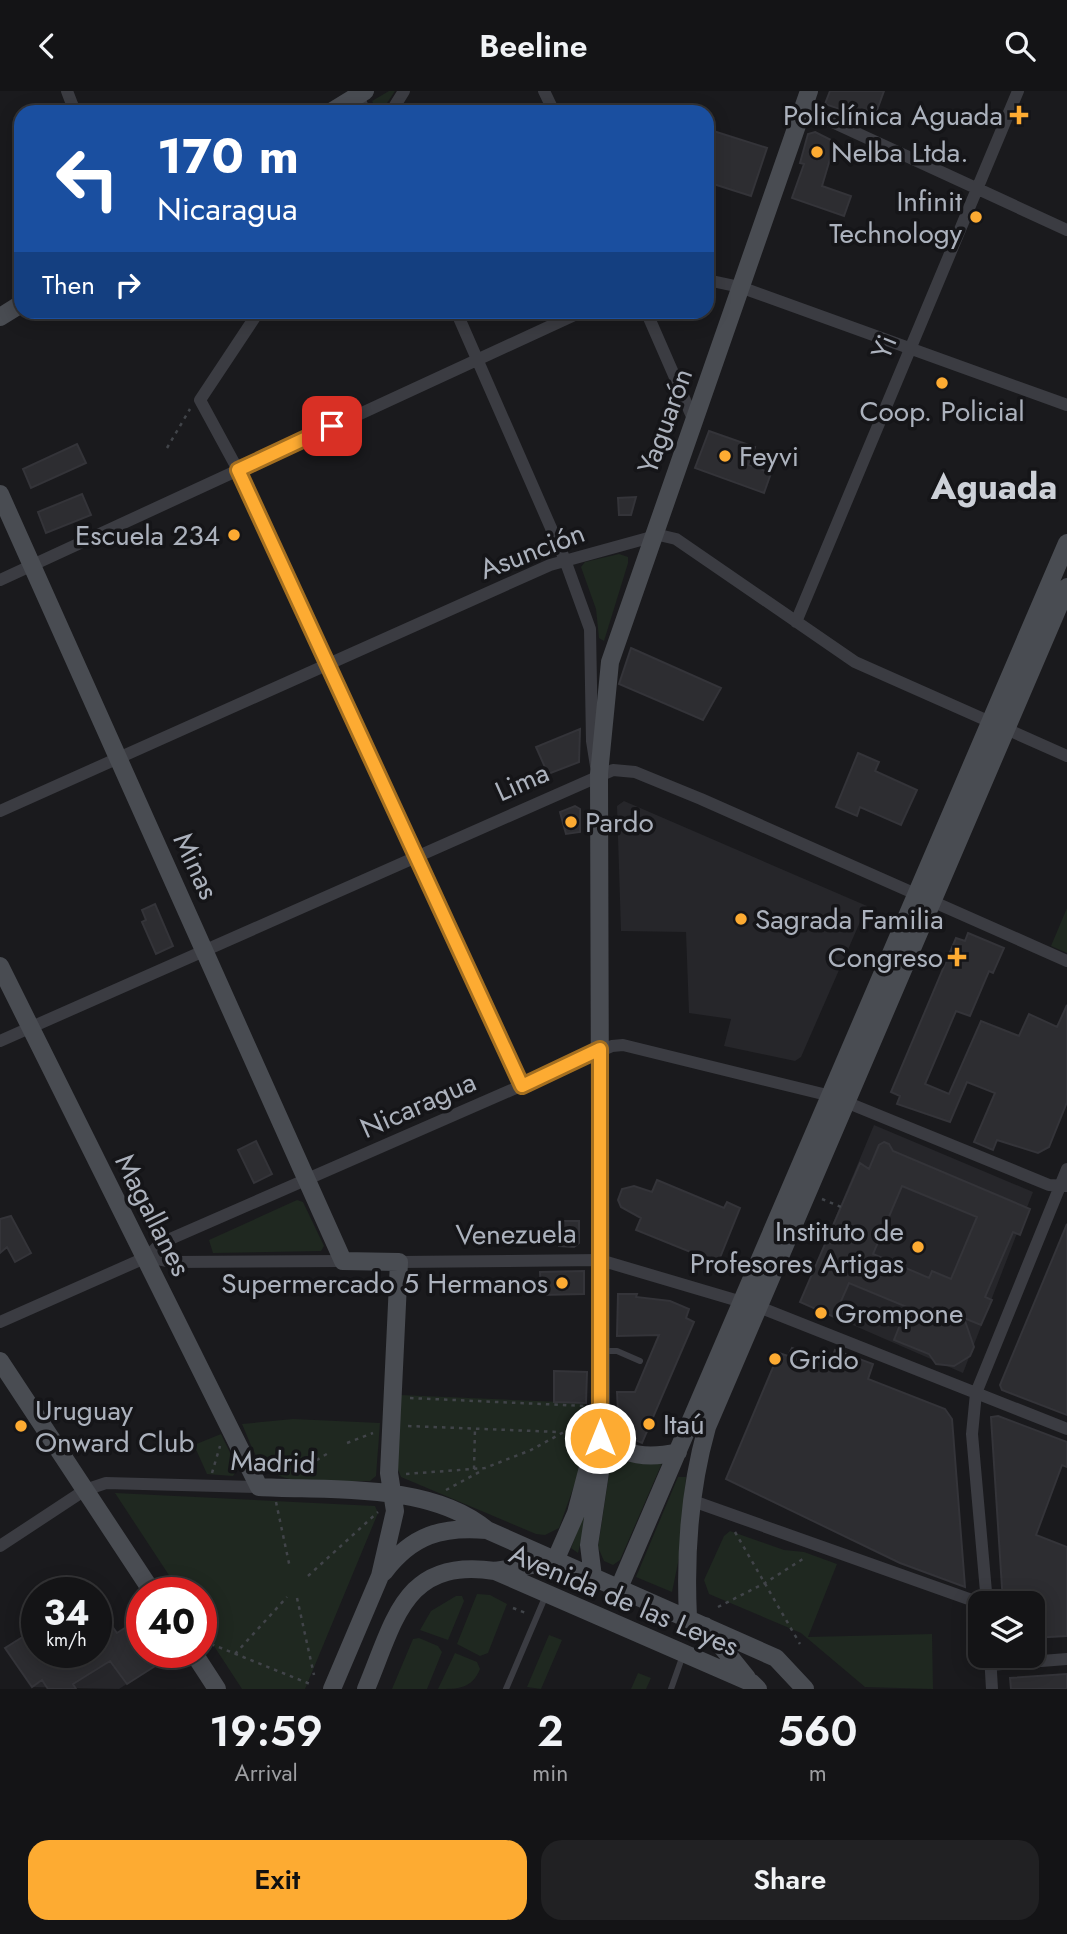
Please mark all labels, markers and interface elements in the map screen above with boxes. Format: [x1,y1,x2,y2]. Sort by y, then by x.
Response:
text: Beeline [479,23,588,69]
icon: back [28,27,66,65]
icon: search [1001,27,1039,65]
place label: Policlínica Aguada [783,95,1003,136]
marker: Policlínica Aguada [1009,105,1029,125]
text: 170 m [157,121,299,191]
place label: Nelba Ltda. [831,132,969,173]
icon: left [42,133,133,224]
marker: Nelba Ltda. [809,144,825,160]
place label: Infinit Technology [829,181,963,254]
text: Nicaragua [157,186,298,232]
marker: Infinit Technology [968,209,984,225]
text: Then [42,266,95,304]
icon: right [109,266,147,304]
street label: Yi [861,329,907,365]
street label: Yaguarón [627,362,703,480]
marker: Coop. Policial [934,375,950,391]
place label: Coop. Policial [859,391,1025,432]
pin [302,396,362,456]
icon: arrive [313,407,351,445]
place label: Feyvi [739,436,799,477]
marker: Feyvi [717,448,733,464]
district label: Aguada [930,462,1057,512]
street label: Asunción [473,512,591,590]
place label: Escuela 234 [75,515,220,556]
marker: Escuela 234 [226,527,242,543]
street label: Lima [488,752,556,812]
place label: Pardo [585,802,654,843]
marker: Pardo [563,814,579,830]
street label: Minas [163,826,229,906]
place label: Sagrada Familia [755,899,944,940]
marker: Sagrada Familia [733,911,749,927]
place label: Congreso [828,937,943,978]
marker: Congreso [949,949,965,965]
street label: Nicaragua [353,1061,483,1149]
street label: Magallanes [105,1147,201,1283]
place label: Instituto de Profesores Artigas [690,1211,904,1284]
street label: Venezuela [455,1212,577,1256]
marker: Instituto de Profesores Artigas [910,1239,926,1255]
place label: Supermercado 5 Hermanos [221,1263,548,1304]
marker: Supermercado 5 Hermanos [554,1275,570,1291]
place label: Grompone [835,1293,963,1334]
marker: Grompone [813,1305,829,1321]
place label: Grido [789,1339,859,1380]
marker: Grido [767,1351,783,1367]
place label: Uruguay Onward Club [35,1390,194,1463]
position arrow [563,1401,637,1475]
place label: Itaú [663,1404,705,1445]
marker: Itaú [641,1416,657,1432]
marker: Uruguay Onward Club [13,1418,29,1434]
street label: Madrid [230,1440,316,1484]
street label: Avenida de las Leyes [503,1533,745,1667]
speed limit sign: 40 [126,1577,217,1668]
text: 34 [43,1588,90,1638]
map controls [968,1591,1045,1668]
button: layers [968,1591,1045,1668]
text: km/h [46,1627,87,1653]
text: 19:59 [209,1701,323,1762]
text: 2 [537,1701,564,1762]
text: 560 [778,1701,858,1762]
text: Arrival [234,1756,298,1790]
text: min [532,1756,568,1790]
text: m [809,1756,827,1790]
button: Exit [28,1840,527,1920]
button: Share [541,1840,1039,1920]

